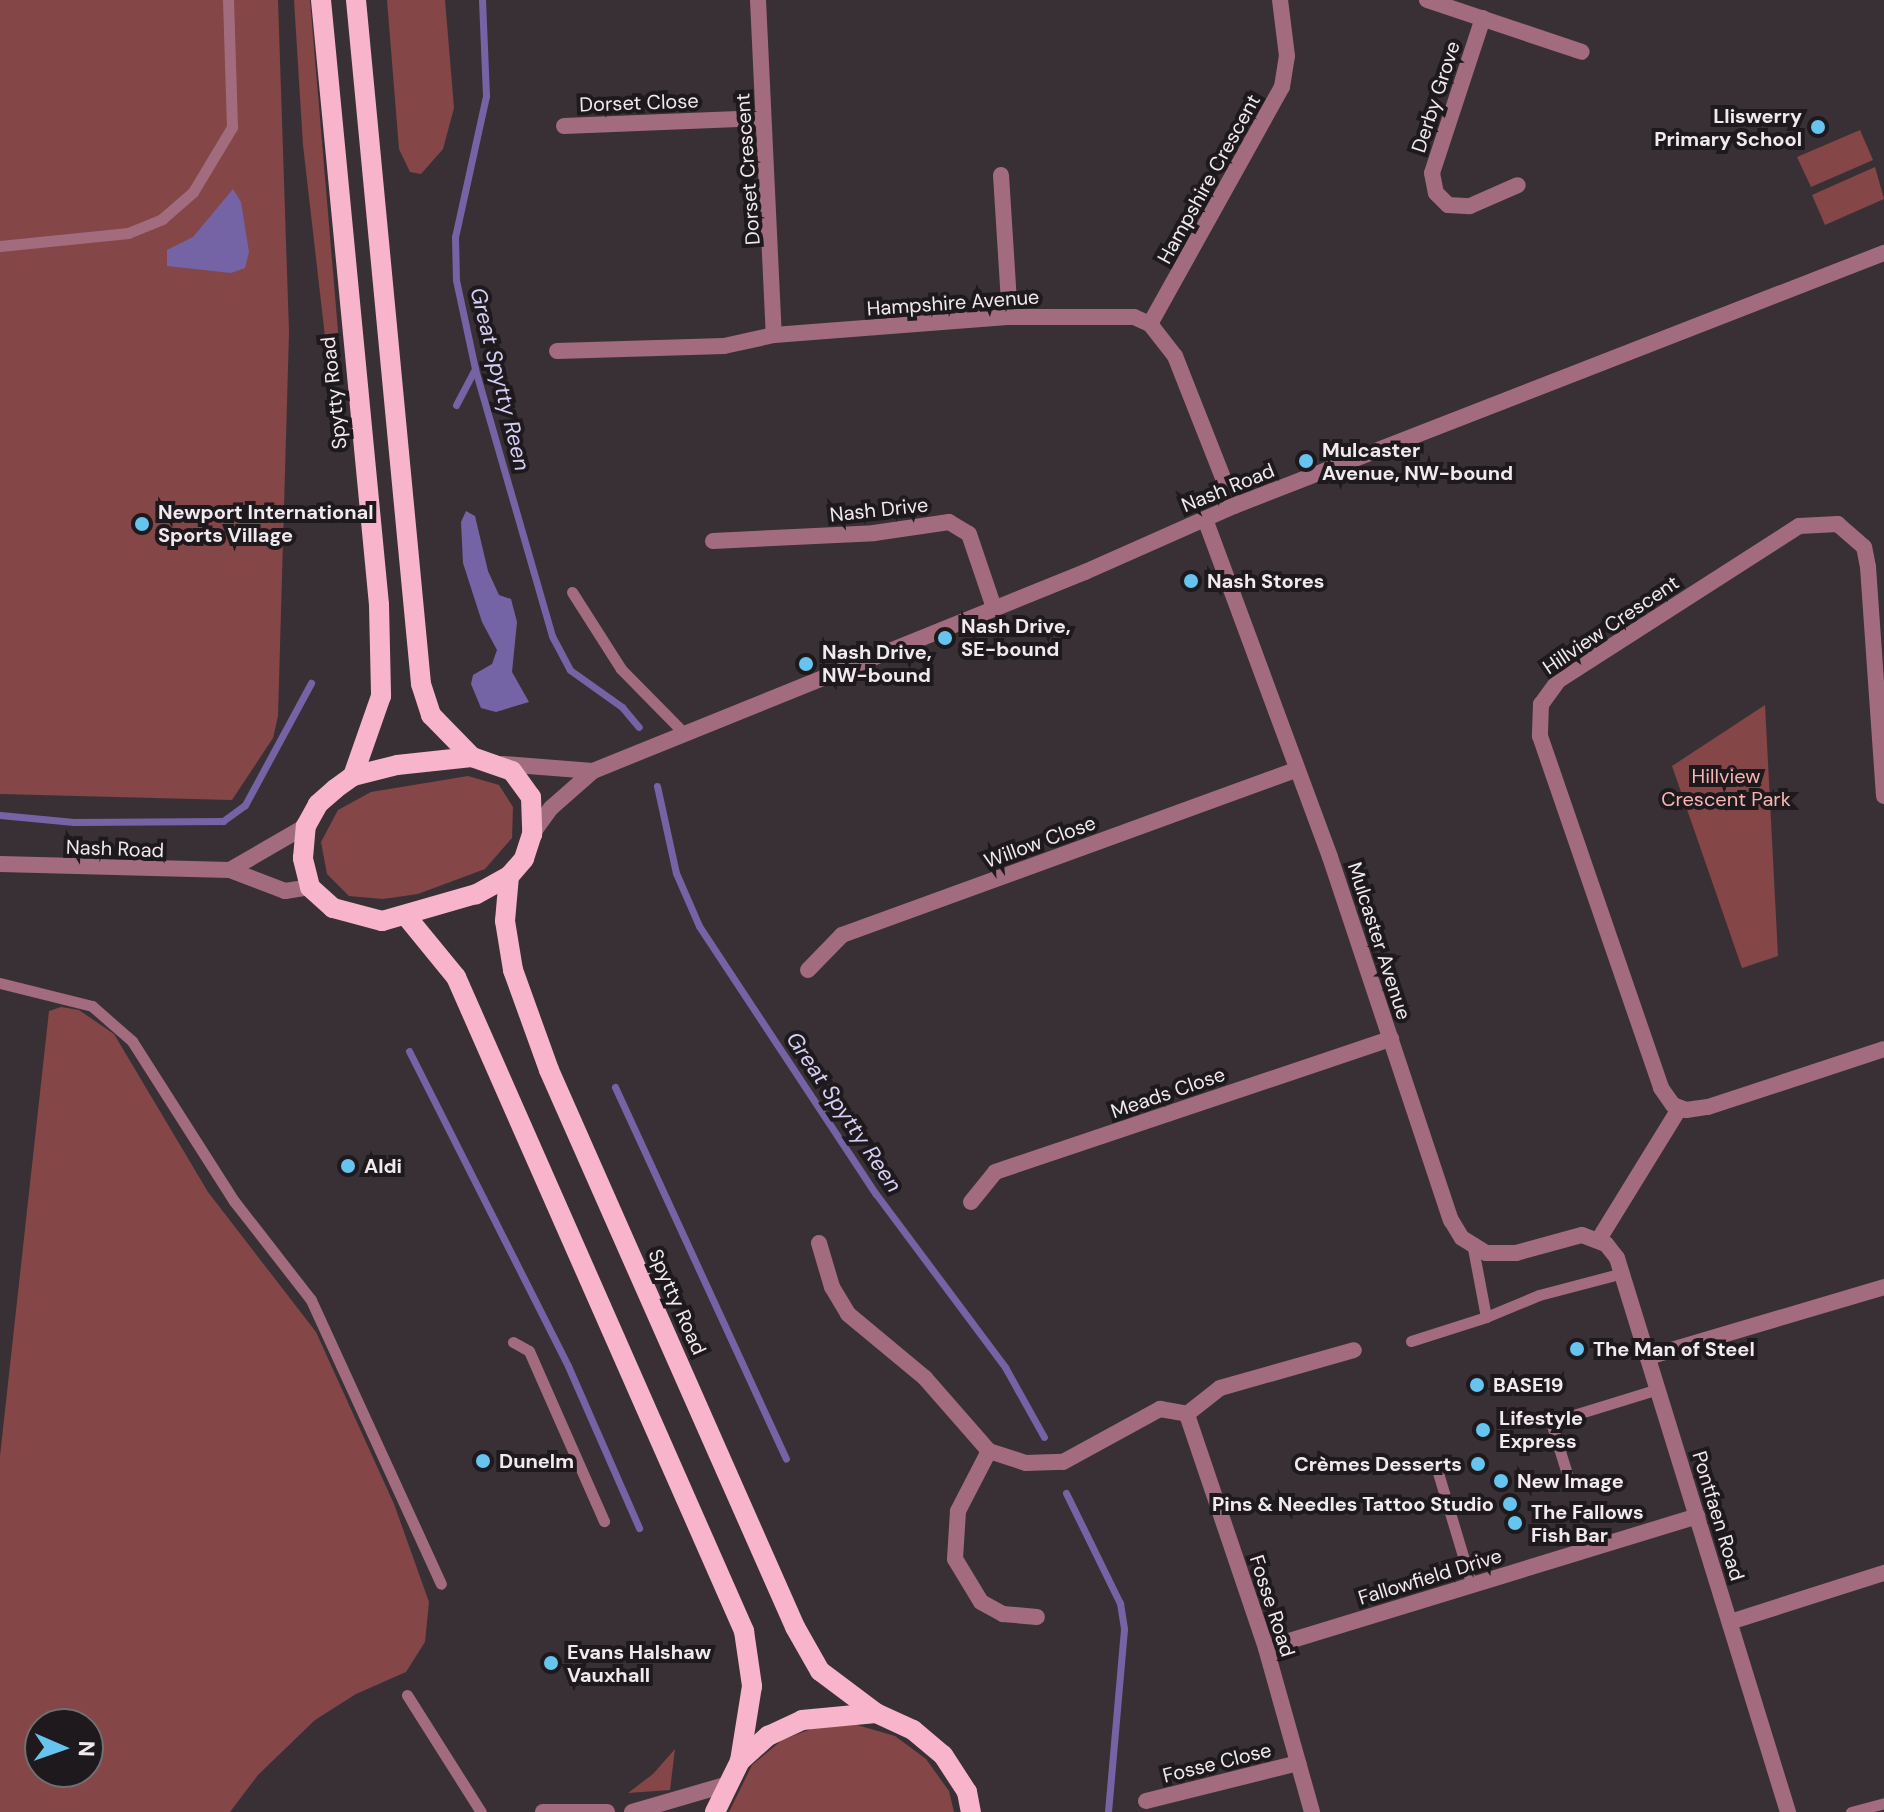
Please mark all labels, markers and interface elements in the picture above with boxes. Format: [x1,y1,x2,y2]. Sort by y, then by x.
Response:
street label: Derby Grove [1407,38,1465,156]
street label: Dorset Close [579,89,699,117]
street label: Hampshire Crescent [1153,90,1265,268]
street label: Dorset Crescent [731,92,765,246]
place label: Lliswerry Primary School [1654,104,1802,151]
marker: Lliswerry Primary School [1809,118,1827,136]
water label: Great Spytty Reen [464,285,536,473]
street label: Hampshire Avenue [866,285,1040,321]
street label: Spytty Road [316,335,352,451]
place label: Mulcaster Avenue, NW-bound [1322,438,1513,485]
marker: Mulcaster Avenue, NW-bound [1297,452,1315,470]
street label: Nash Road [1178,458,1278,518]
street label: Nash Drive [829,493,929,527]
place label: Newport International Sports Village [158,500,374,547]
marker: Newport International Sports Village [133,515,151,533]
place label: Nash Stores [1207,569,1324,593]
street label: Hillview Crescent [1538,571,1684,679]
marker: Nash Stores [1182,572,1200,590]
place label: Nash Drive, SE-bound [961,614,1071,661]
marker: Nash Drive, SE-bound [936,629,954,647]
place label: Nash Drive, NW-bound [822,640,932,687]
marker: Nash Drive, NW-bound [797,655,815,673]
park label: Hillview Crescent Park [1661,765,1791,812]
street label: Willow Close [981,811,1099,873]
street label: Nash Road [66,835,164,863]
street label: Mulcaster Avenue [1342,859,1416,1023]
water label: Great Spytty Reen [781,1027,907,1197]
street label: Meads Close [1108,1062,1228,1124]
place label: Aldi [364,1154,402,1178]
marker: Aldi [339,1157,357,1175]
street label: Spytty Road [643,1245,711,1359]
place label: The Man of Steel [1593,1337,1755,1361]
marker: The Man of Steel [1568,1340,1586,1358]
place label: BASE19 [1493,1373,1564,1397]
marker: BASE19 [1468,1376,1486,1394]
place label: Lifestyle Express [1499,1406,1583,1453]
marker: Lifestyle Express [1474,1421,1492,1439]
street label: Pontfaen Road [1687,1448,1749,1584]
place label: Dunelm [499,1449,574,1473]
marker: Dunelm [474,1452,492,1470]
place label: Crèmes Desserts [1294,1452,1462,1476]
marker: Crèmes Desserts [1469,1455,1487,1473]
place label: New Image [1517,1469,1624,1493]
marker: New Image [1492,1472,1510,1490]
place label: Pins & Needles Tattoo Studio [1212,1492,1494,1516]
marker: Pins & Needles Tattoo Studio [1501,1495,1519,1513]
place label: The Fallows Fish Bar [1531,1500,1644,1547]
marker: The Fallows Fish Bar [1506,1514,1524,1532]
street label: Fallowfield Drive [1355,1544,1505,1610]
street label: Fosse Road [1244,1552,1300,1660]
place label: Evans Halshaw Vauxhall [567,1640,711,1687]
marker: Evans Halshaw Vauxhall [542,1654,560,1672]
north arrow [24,1708,104,1788]
street label: Fosse Close [1160,1738,1274,1788]
text: N [72,1740,101,1757]

